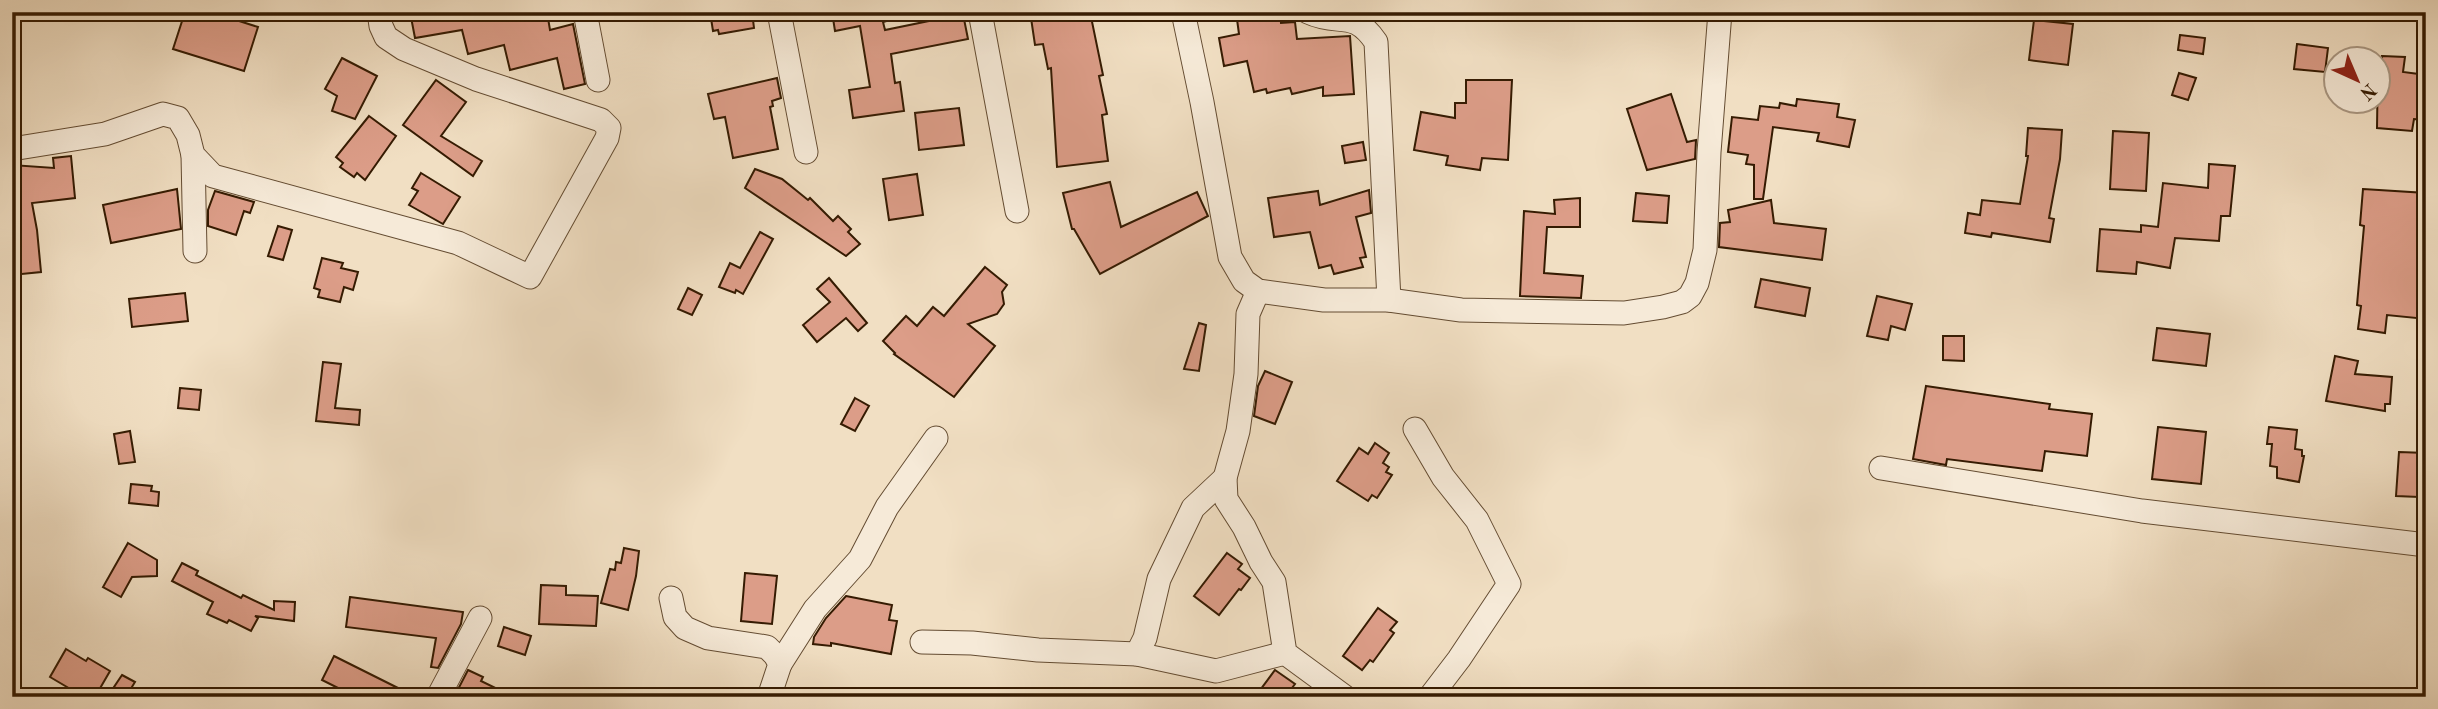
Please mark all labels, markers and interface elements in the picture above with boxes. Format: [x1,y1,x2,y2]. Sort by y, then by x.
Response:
north arrow [2322,46,2392,116]
text: N [2355,79,2379,103]

